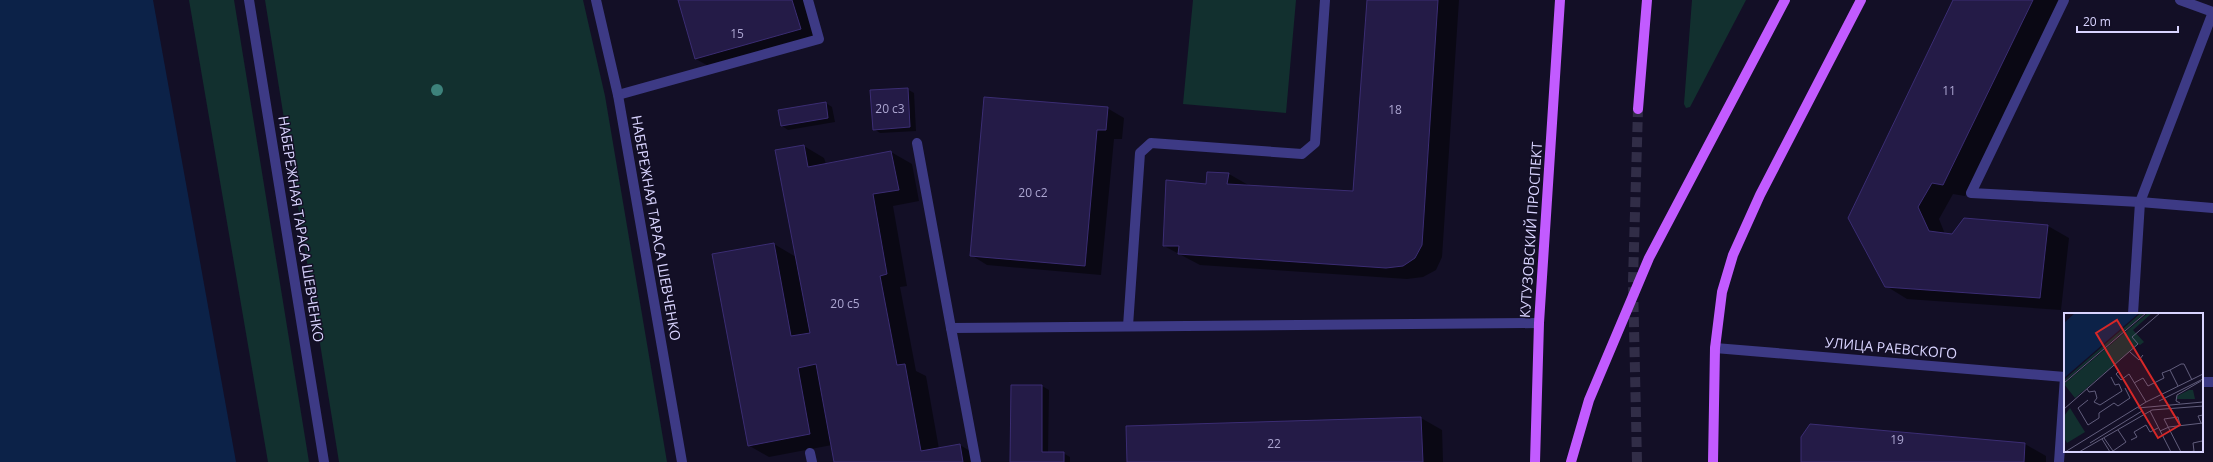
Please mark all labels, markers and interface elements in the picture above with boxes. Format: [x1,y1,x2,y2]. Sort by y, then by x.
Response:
scale bar [2077,8,2178,34]
text: 20 m [2083,13,2111,30]
house number: 15 [730,25,744,42]
house number: 11 [1942,82,1956,99]
house number: 20 с3 [875,100,905,117]
house number: 18 [1388,101,1402,118]
street label: НАБЕРЕЖНАЯ ТАРАСА ШЕВЧЕНКО [274,114,329,344]
street label: НАБЕРЕЖНАЯ ТАРАСА ШЕВЧЕНКО [627,114,686,342]
street label: КУТУЗОВСКИЙ ПРОСПЕКТ [1515,141,1546,319]
house number: 20 с2 [1018,184,1048,201]
house number: 20 c5 [830,295,860,312]
inset map [2064,313,2203,452]
street label: УЛИЦА РАЕВСКОГО [1824,332,1958,363]
house number: 19 [1890,431,1904,448]
house number: 22 [1267,435,1281,452]

